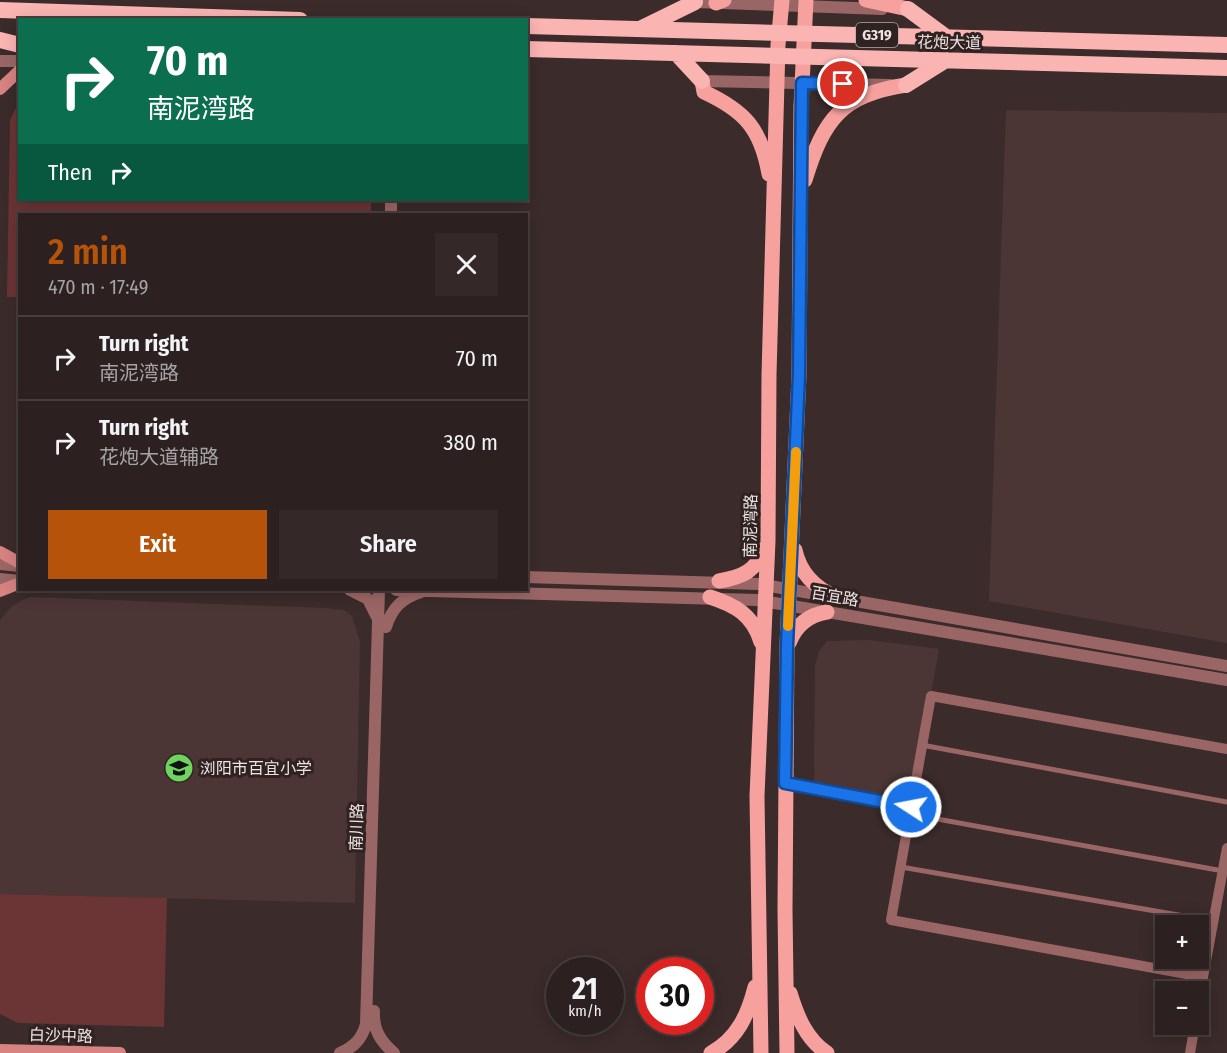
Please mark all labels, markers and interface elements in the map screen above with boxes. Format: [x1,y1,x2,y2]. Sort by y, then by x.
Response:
road number: G319 [856,23,898,47]
street label: 花炮大道 [917,32,981,53]
text: 70 m [147,36,228,86]
icon: right [48,42,126,120]
pin [817,58,868,109]
icon: arrive [826,67,859,100]
text: 南泥湾路 [147,93,255,125]
icon: right [104,156,137,189]
text: Then [48,159,92,186]
text: 2 min [48,230,128,274]
button: close [435,233,498,296]
text: 470 m · 17:49 [48,275,148,299]
text: Turn right [99,330,188,357]
icon: right [48,342,81,375]
text: 70 m [456,345,498,372]
text: 南泥湾路 [99,361,179,385]
text: Turn right [99,414,188,441]
icon: right [48,426,81,459]
text: 380 m [444,429,498,456]
text: 花炮大道辅路 [99,445,219,469]
street label: 南泥湾路 [740,494,761,558]
button: Exit [48,510,267,579]
button: Share [279,510,498,579]
street label: 百宜路 [810,583,860,610]
school or university icon: 浏阳市百宜小学 [163,752,195,784]
place label: 浏阳市百宜小学 [200,759,312,778]
position arrow [879,775,943,839]
street label: 南川路 [346,803,367,851]
map controls [1155,915,1209,1035]
button: + [1155,915,1209,969]
speed limit sign: 30 [636,957,714,1035]
text: 21 [572,971,598,1007]
button: − [1155,981,1209,1035]
text: km/h [568,1002,602,1020]
street label: 白沙中路 [29,1025,93,1046]

